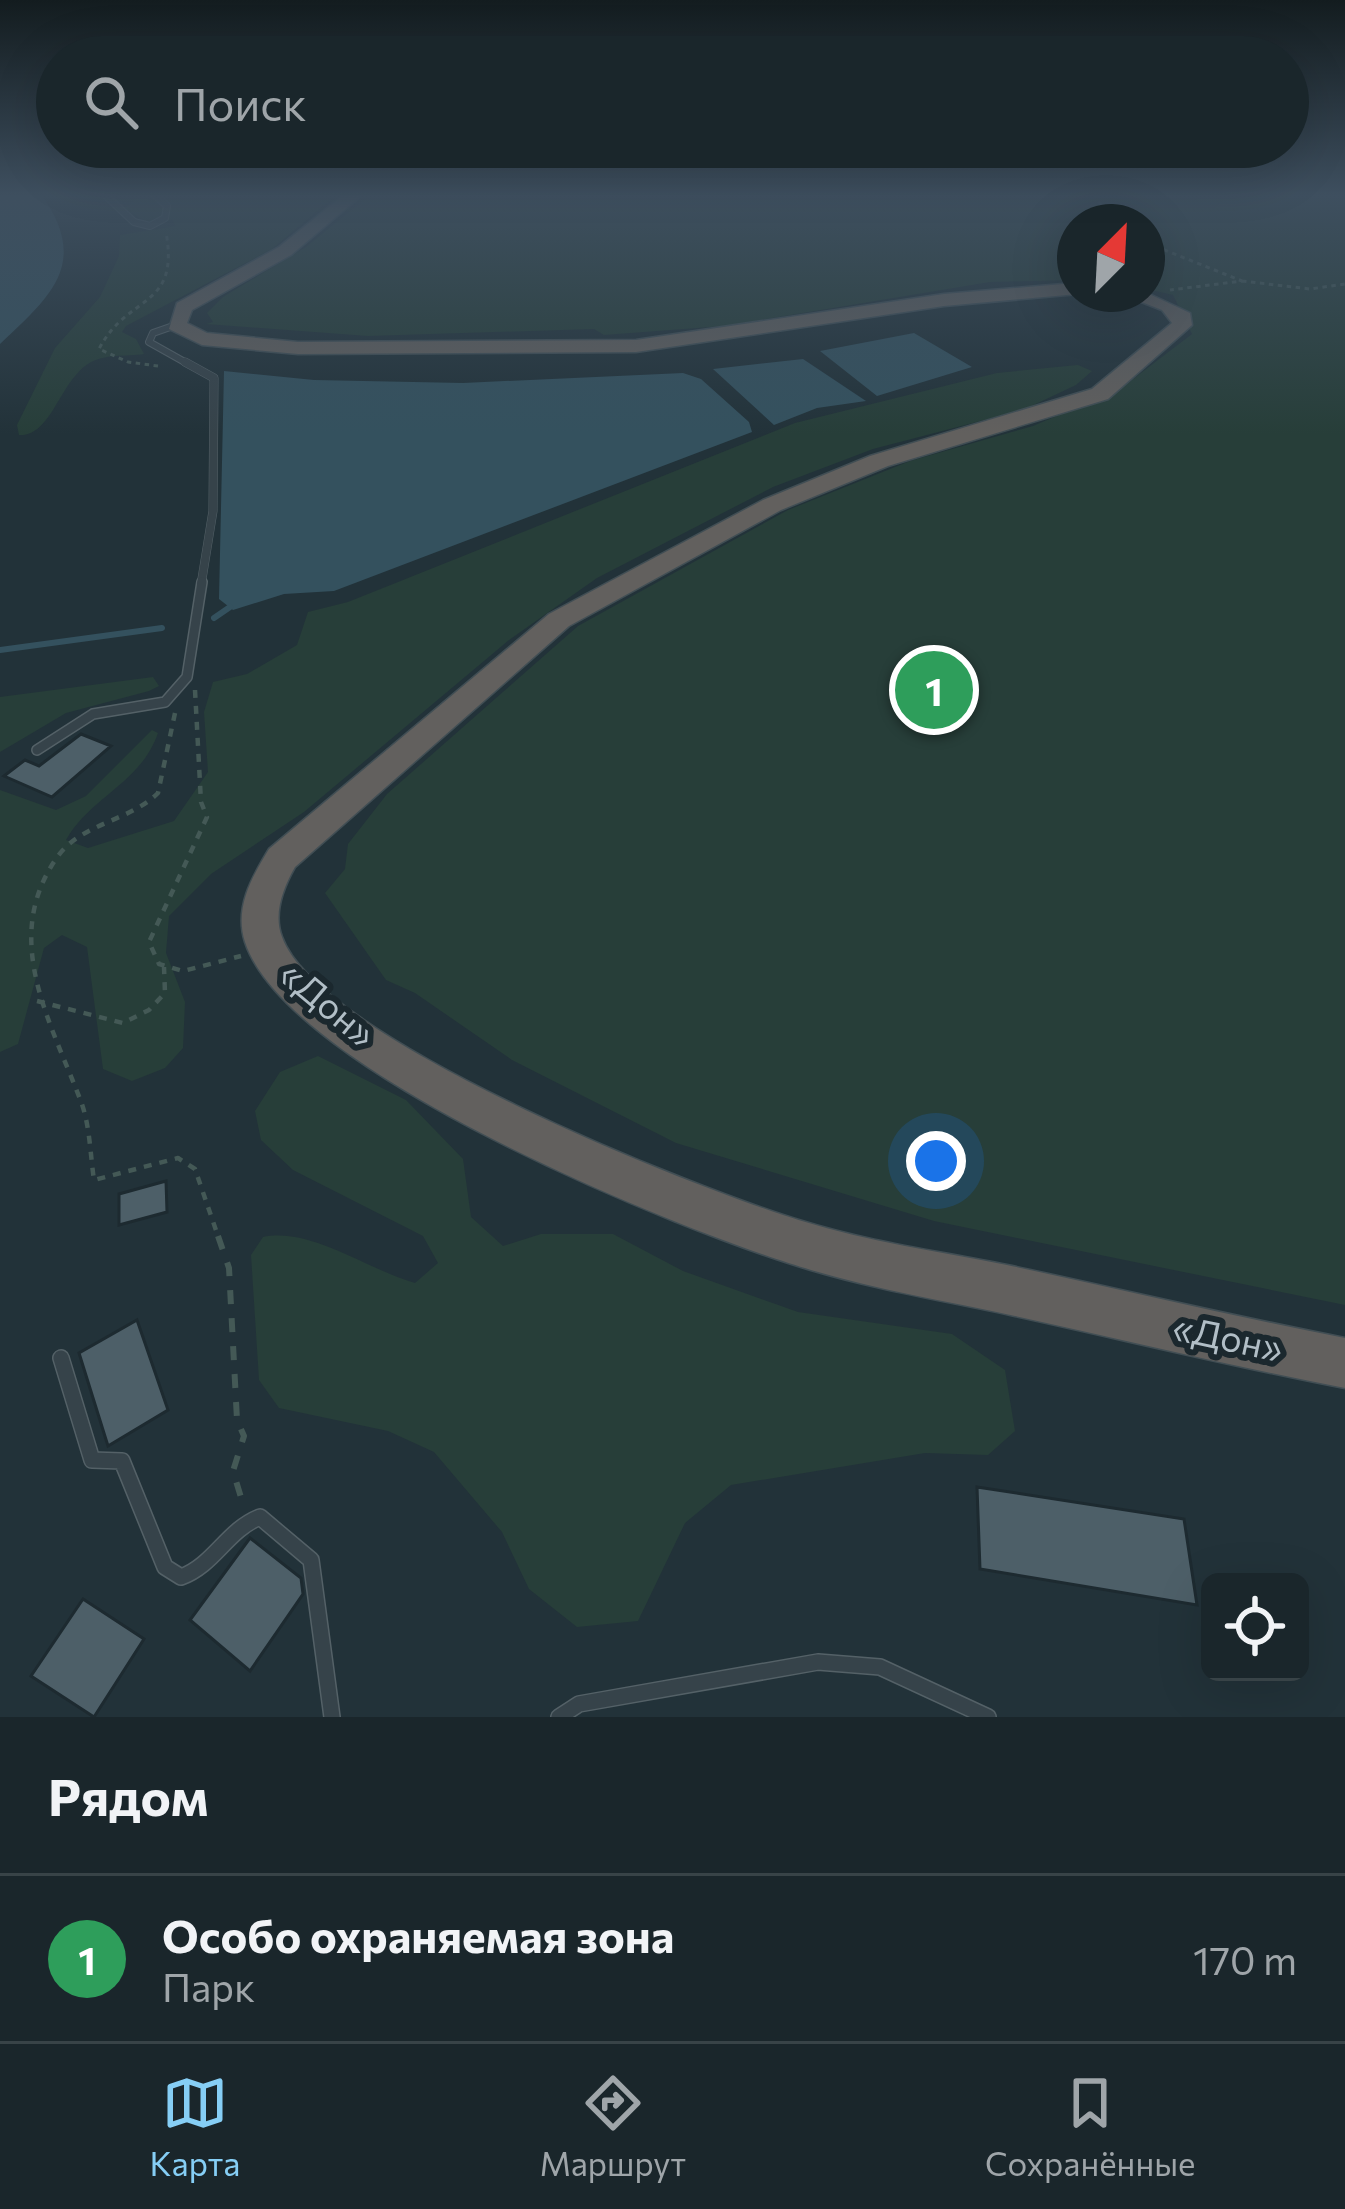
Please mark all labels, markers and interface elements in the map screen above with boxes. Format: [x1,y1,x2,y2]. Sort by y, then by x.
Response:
search box [36,36,1309,168]
icon: search [78,69,144,135]
text: Поиск [174,75,307,130]
north arrow [1057,204,1165,312]
pin: 1 [895,645,973,735]
street label: «Дон» [273,950,386,1055]
your location [906,1131,966,1191]
street label: «Дон» [1169,1303,1287,1369]
map controls [1201,1573,1309,1681]
button: locate [1201,1573,1309,1681]
text: Рядом [48,1764,209,1827]
text: Особо охраняемая зона [162,1907,674,1962]
text: 1 [78,1935,96,1983]
text: 170 m [1193,1935,1297,1983]
text: Парк [162,1962,255,2010]
tab: Карта [149,2070,240,2183]
tab: Маршрут [539,2070,686,2183]
tab: Сохранённые [985,2070,1196,2183]

